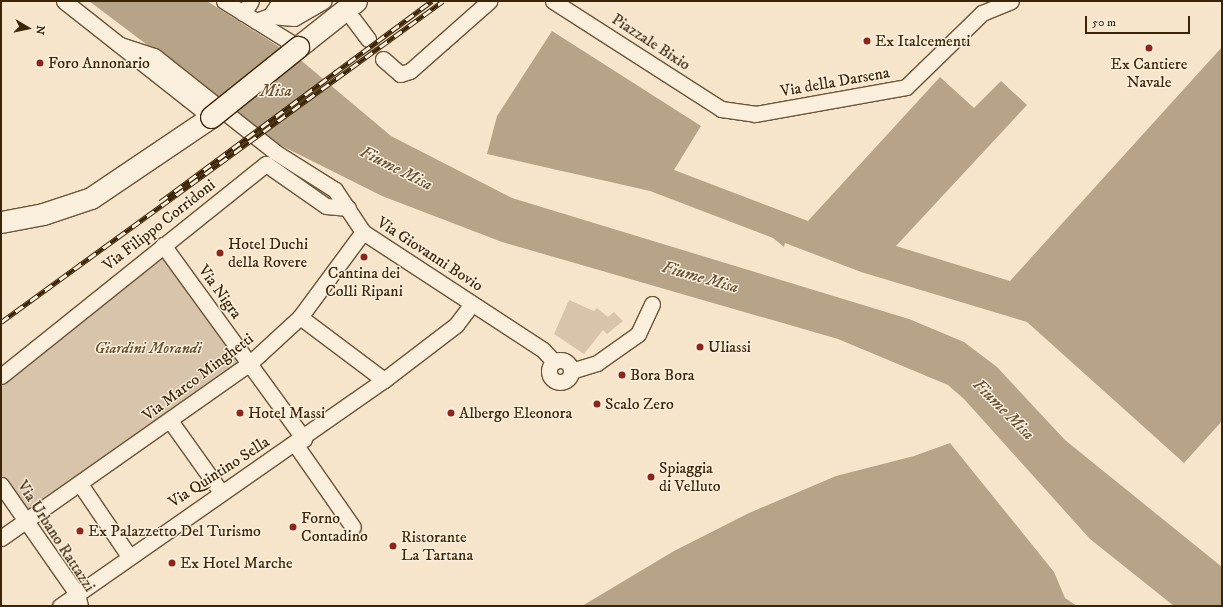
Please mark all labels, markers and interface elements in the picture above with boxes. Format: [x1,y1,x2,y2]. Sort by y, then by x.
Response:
north arrow [8,8,48,48]
scale bar [1087,8,1192,34]
street label: Piazzale Bixio [608,10,694,74]
text: 50 m [1092,15,1116,30]
text: N [32,24,47,35]
place label: Ex Italcementi [875,31,970,51]
marker: Ex Italcementi [862,36,872,46]
marker: Ex Cantiere Navale [1144,43,1154,53]
place label: Foro Annonario [48,53,150,73]
place label: Ex Cantiere Navale [1111,54,1187,92]
marker: Foro Annonario [35,58,45,68]
street label: Via della Darsena [779,63,891,101]
water label: Misa [260,82,292,102]
water label: Fiume Misa [356,142,436,196]
street label: Via Filippo Corridoni [99,175,219,275]
street label: Via Giovanni Bovio [373,213,487,295]
place label: Hotel Duchi della Rovere [228,234,308,272]
marker: Hotel Duchi della Rovere [215,248,225,258]
marker: Cantina dei Colli Ripani [359,252,369,262]
water label: Fiume Misa [659,257,741,299]
street label: Via Nigra [194,261,246,323]
place label: Cantina dei Colli Ripani [325,263,403,301]
street label: Via Marco Minghetti [139,329,257,425]
place label: Uliassi [708,337,751,357]
park label: Giardini Morandi [94,338,202,358]
marker: Uliassi [695,342,705,352]
place label: Bora Bora [630,365,695,385]
marker: Bora Bora [617,370,627,380]
water label: Fiume Misa [968,375,1038,445]
place label: Scalo Zero [605,394,674,414]
marker: Scalo Zero [592,399,602,409]
place label: Hotel Massi [248,403,325,423]
place label: Albergo Eleonora [459,403,572,423]
marker: Hotel Massi [235,408,245,418]
marker: Albergo Eleonora [446,408,456,418]
street label: Via Quintino Sella [165,432,273,512]
place label: Spiaggia di Velluto [659,458,721,496]
marker: Spiaggia di Velluto [646,472,656,482]
street label: Via Urbano Rattazzi [13,477,99,595]
place label: Forno Contadino [301,508,368,546]
place label: Ex Palazzetto Del Turismo [88,521,261,541]
marker: Forno Contadino [288,522,298,532]
marker: Ex Palazzetto Del Turismo [75,526,85,536]
place label: Ristorante La Tartana [401,527,473,565]
marker: Ristorante La Tartana [388,541,398,551]
place label: Ex Hotel Marche [180,553,293,573]
marker: Ex Hotel Marche [167,558,177,568]

